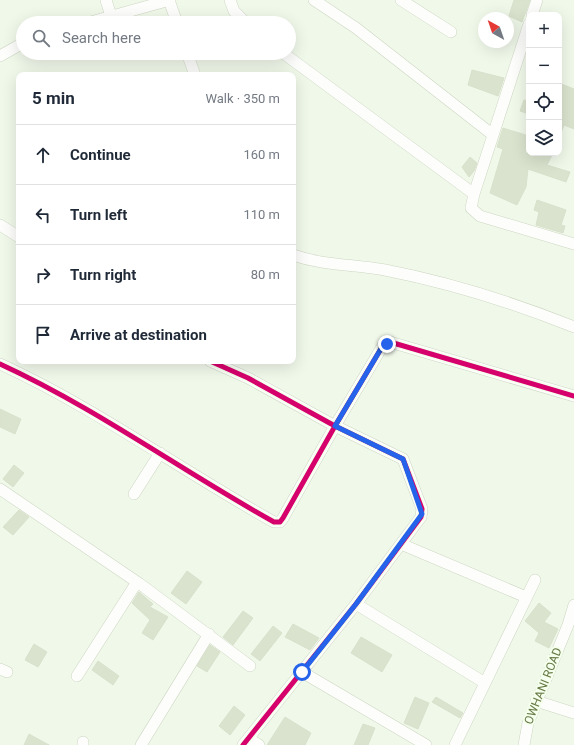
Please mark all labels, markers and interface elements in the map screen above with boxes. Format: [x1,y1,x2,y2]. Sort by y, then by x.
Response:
north arrow [478,12,514,48]
map controls [526,12,562,156]
button: + [526,12,562,48]
search box [16,16,296,60]
icon: search [30,27,52,49]
text: Search here [62,29,141,47]
button: − [526,48,562,84]
button: locate [526,84,562,120]
text: 5 min [32,88,75,108]
text: Walk · 350 m [205,91,280,106]
button: layers [526,120,562,156]
icon: ahead [32,144,54,166]
text: Continue [70,146,131,164]
text: 160 m [243,147,280,162]
icon: left [32,204,54,226]
text: Turn left [70,206,127,224]
text: 110 m [243,207,280,222]
icon: right [32,264,54,286]
text: Turn right [70,266,136,284]
text: 80 m [251,267,280,282]
icon: arrive [32,324,54,346]
text: Arrive at destination [70,326,207,344]
route end [378,335,396,353]
street label: OWHANI ROAD [521,646,565,726]
route start [293,663,311,681]

